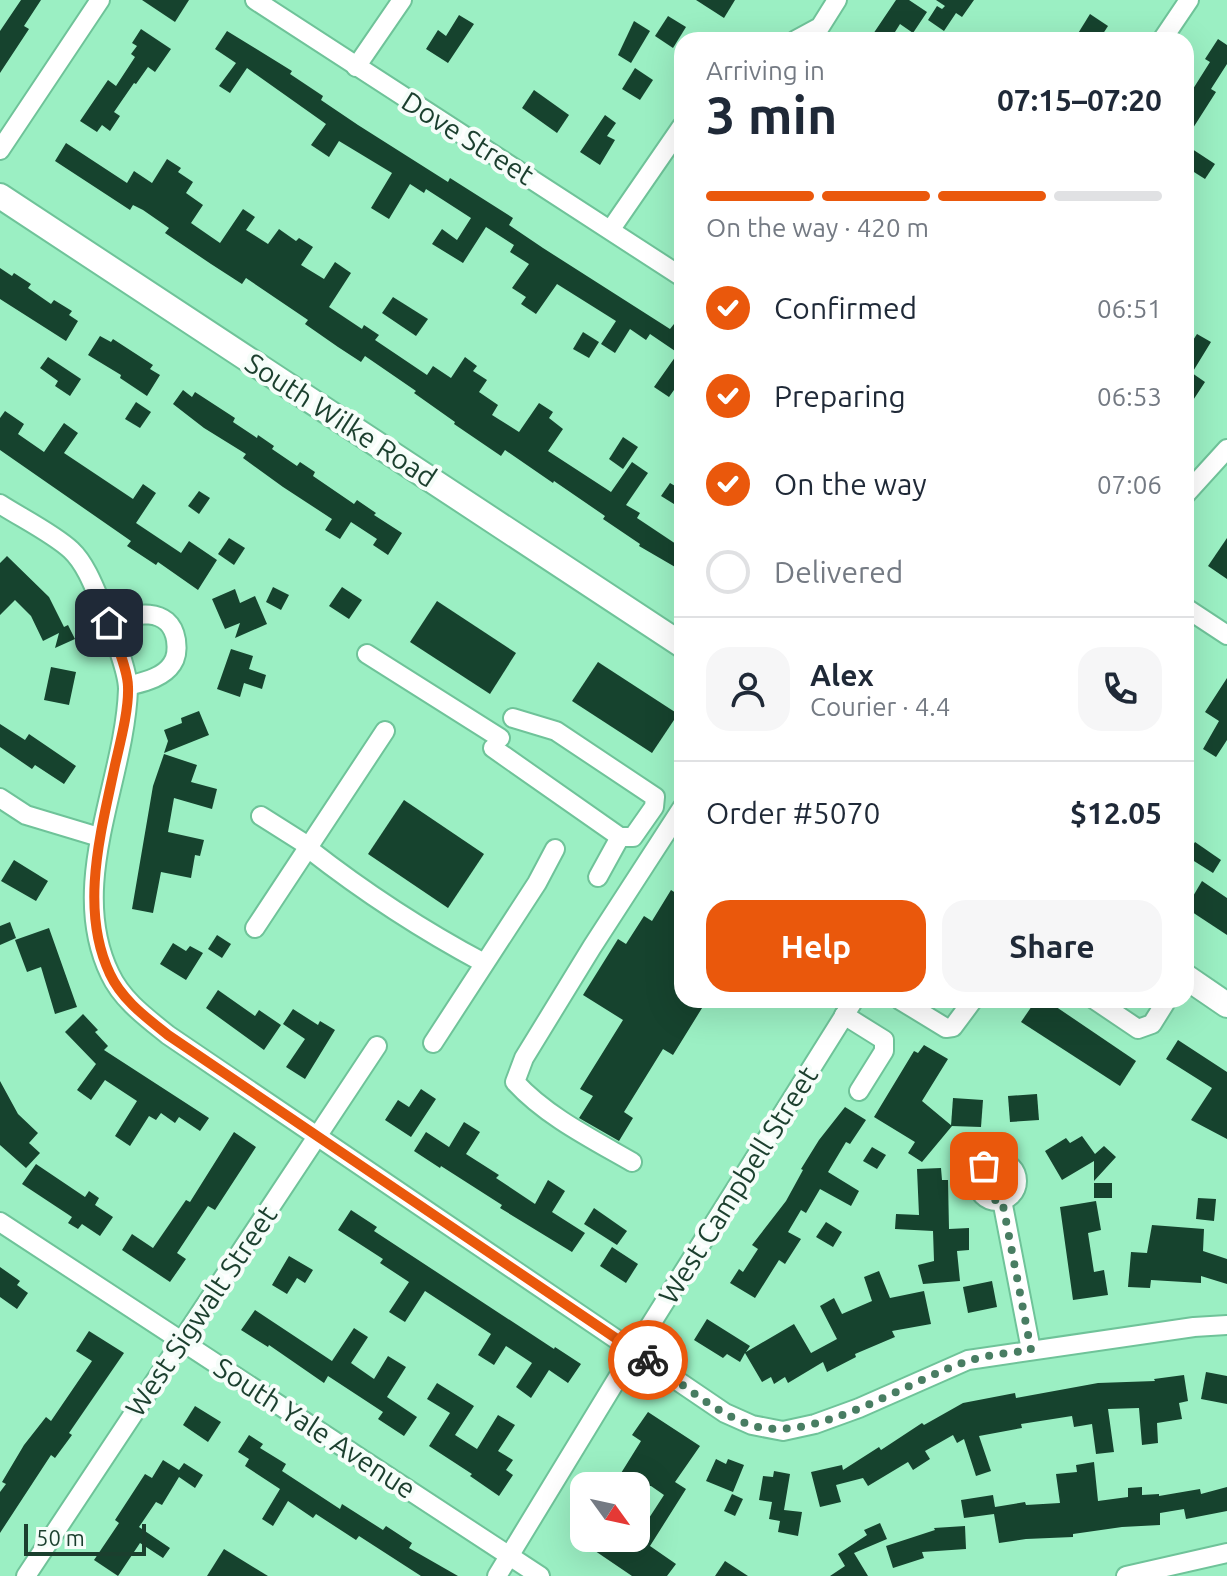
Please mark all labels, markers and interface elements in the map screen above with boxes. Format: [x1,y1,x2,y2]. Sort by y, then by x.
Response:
text: Arriving in [706,56,825,85]
text: 07:15–07:20 [997,83,1162,117]
street label: Dove Street [397,85,540,190]
text: 3 min [706,86,837,144]
text: On the way · 420 m [706,213,929,242]
icon: check [706,286,750,330]
text: Confirmed [774,291,917,325]
text: 06:51 [1097,294,1162,323]
street label: South Wilke Road [240,346,442,493]
icon: check [706,374,750,418]
text: Preparing [774,379,906,413]
text: 06:53 [1097,382,1162,411]
icon: check [706,462,750,506]
text: On the way [774,467,927,501]
text: 07:06 [1097,470,1162,499]
text: Delivered [774,555,903,589]
pin [75,589,143,657]
icon: home [87,601,131,645]
button: person [706,647,790,731]
button: phone [1078,647,1162,731]
text: Alex [810,658,874,692]
text: Courier · 4.4 [810,692,950,721]
text: Order #5070 [706,796,880,830]
text: $12.05 [1070,796,1162,830]
button: Help [706,900,926,992]
button: Share [942,900,1162,992]
street label: West Campbell Street [652,1060,823,1309]
pin [950,1132,1018,1200]
icon: bag [962,1144,1006,1188]
street label: West Sigwalt Street [119,1200,283,1422]
courier [608,1320,688,1400]
icon: bike [626,1338,670,1382]
street label: South Yale Avenue [209,1351,422,1504]
north arrow [570,1472,650,1552]
map controls [570,1472,650,1552]
scale bar [24,1520,146,1556]
text: 50 m [36,1525,85,1550]

